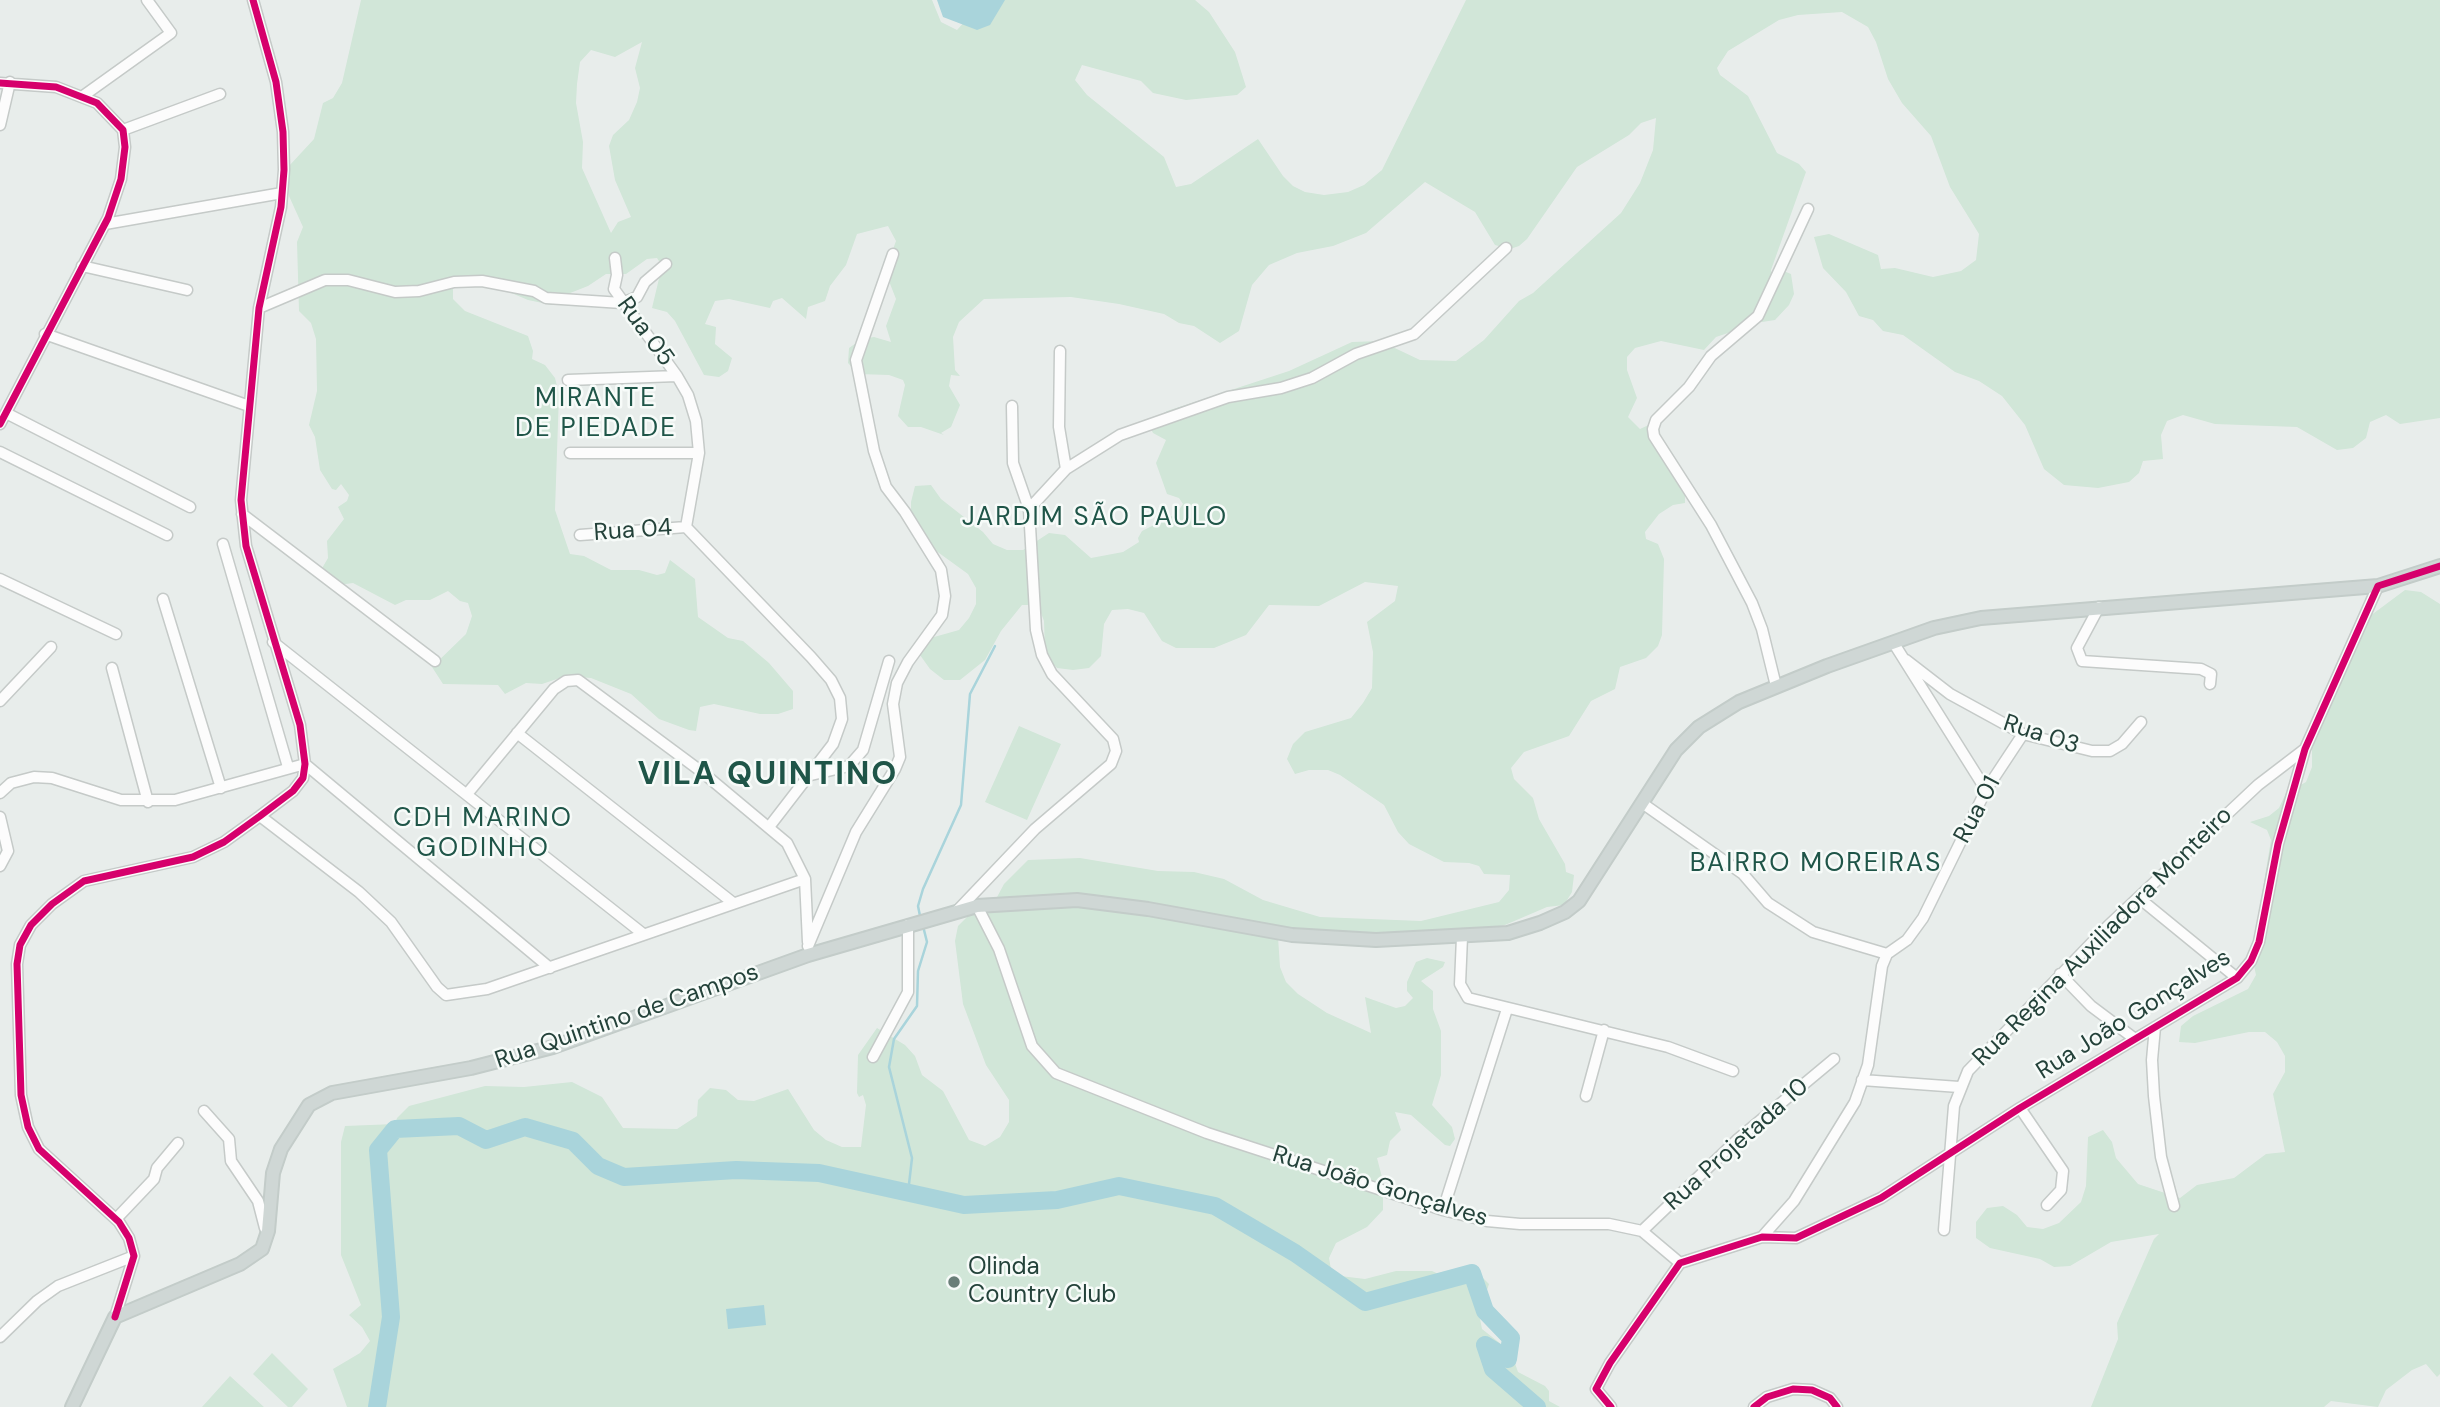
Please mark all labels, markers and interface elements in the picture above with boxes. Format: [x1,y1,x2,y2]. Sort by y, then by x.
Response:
street label: Rua 05 [610,292,680,372]
district label: MIRANTE DE PIEDADE [516,383,676,444]
district label: JARDIM SÃO PAULO [964,502,1226,534]
street label: Rua 04 [593,514,673,548]
street label: Rua 03 [1999,709,2083,761]
district label: VILA QUINTINO [639,757,897,795]
street label: Rua 01 [1949,772,2007,848]
street label: Rua Regina Auxiliadora Monteiro [1967,801,2239,1073]
district label: CDH MARINO GODINHO [394,803,572,864]
district label: BAIRRO MOREIRAS [1692,848,1940,880]
street label: Rua João Gonçalves [2032,944,2236,1086]
street label: Rua Quintino de Campos [491,958,763,1076]
street label: Rua Projetada 10 [1659,1073,1815,1217]
street label: Rua João Gonçalves [1269,1141,1491,1233]
place label: Olinda Country Club [968,1254,1116,1310]
marker: Olinda Country Club [946,1274,962,1290]

